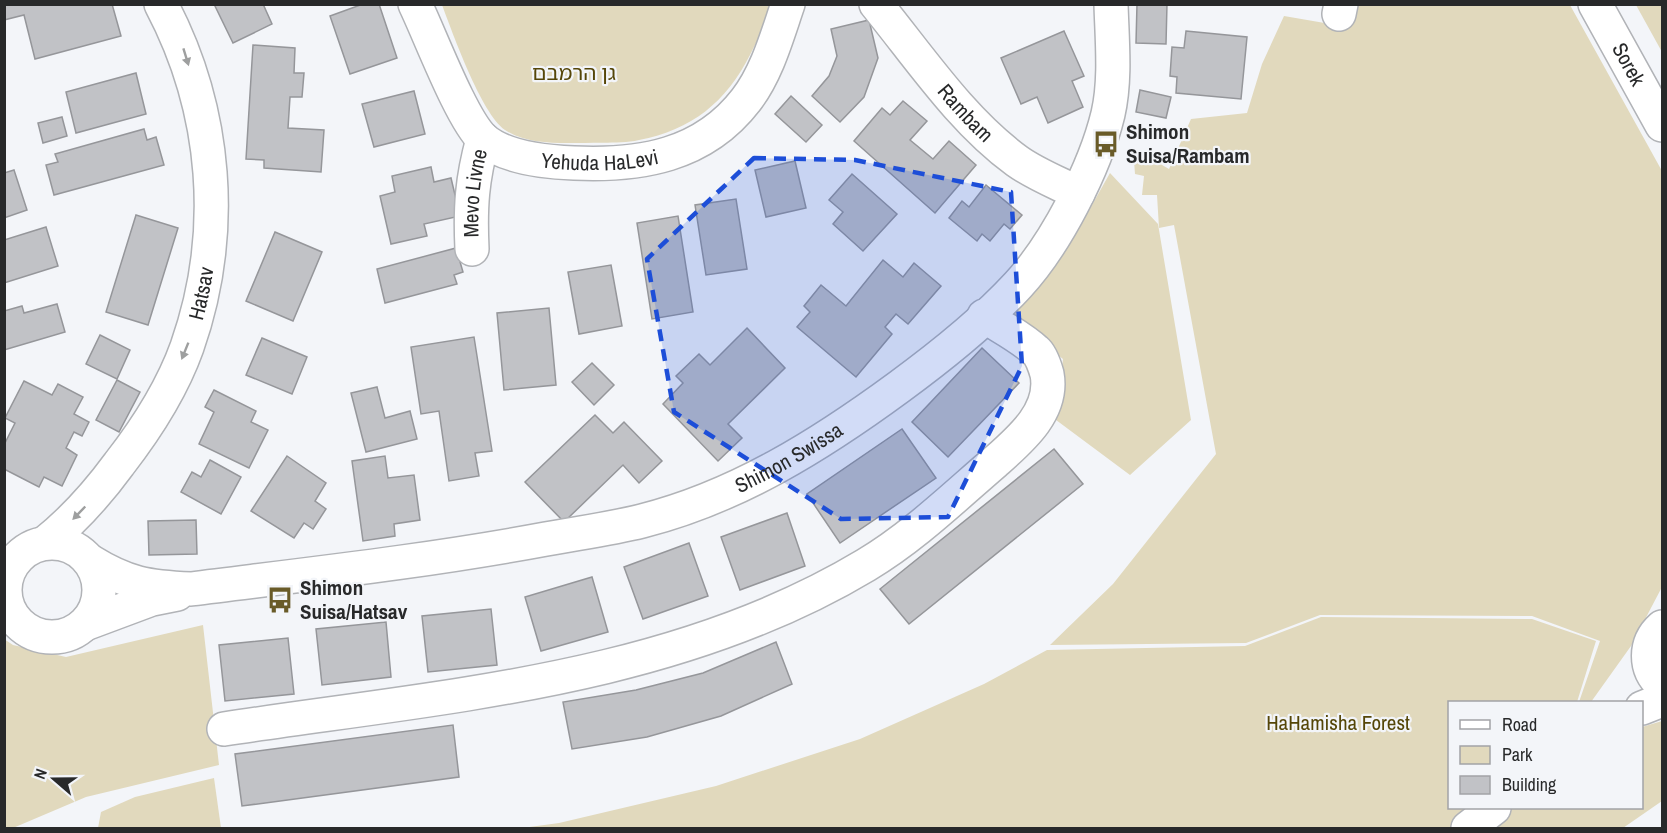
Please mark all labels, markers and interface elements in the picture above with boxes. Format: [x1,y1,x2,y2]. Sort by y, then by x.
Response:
street label: Sorek [1605,37,1653,91]
one-way arrow [182,48,191,66]
park label: גן הרמבם [532,58,616,87]
street label: Rambam [931,78,1000,148]
place label: Shimon Suisa/Rambam [1126,117,1249,170]
bus stop icon: Shimon Suisa/Rambam [1091,129,1121,159]
street label: Yehuda HaLevi [540,142,661,177]
street label: Mevo Livne [456,146,494,238]
street label: Hatsav [181,264,221,323]
one-way arrow [180,342,189,360]
street label: Shimon Swissa [730,415,849,500]
one-way arrow [73,506,87,520]
place label: Shimon Suisa/Hatsav [300,573,408,626]
bus stop icon: Shimon Suisa/Hatsav [265,585,295,615]
legend [1448,701,1643,809]
park label: HaHamisha Forest [1266,708,1410,737]
text: Road [1502,712,1537,737]
text: Park [1502,742,1533,767]
north arrow [24,749,84,809]
text: N [28,766,52,782]
text: Building [1502,772,1557,797]

